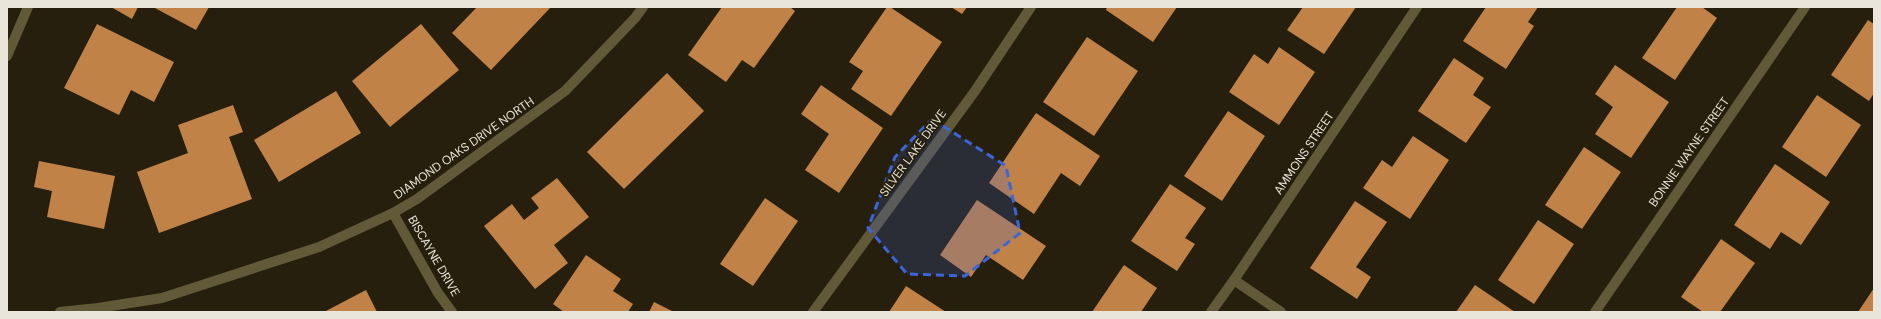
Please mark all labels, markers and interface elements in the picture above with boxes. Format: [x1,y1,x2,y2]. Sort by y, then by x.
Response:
street label: DIAMOND OAKS DRIVE NORTH [391,93,537,203]
street label: BONNIE WAYNE STREET [1645,94,1733,210]
street label: SILVER LAKE DRIVE [876,106,950,200]
street label: AMMONS STREET [1270,108,1338,198]
street label: BISCAYNE DRIVE [404,213,464,299]

